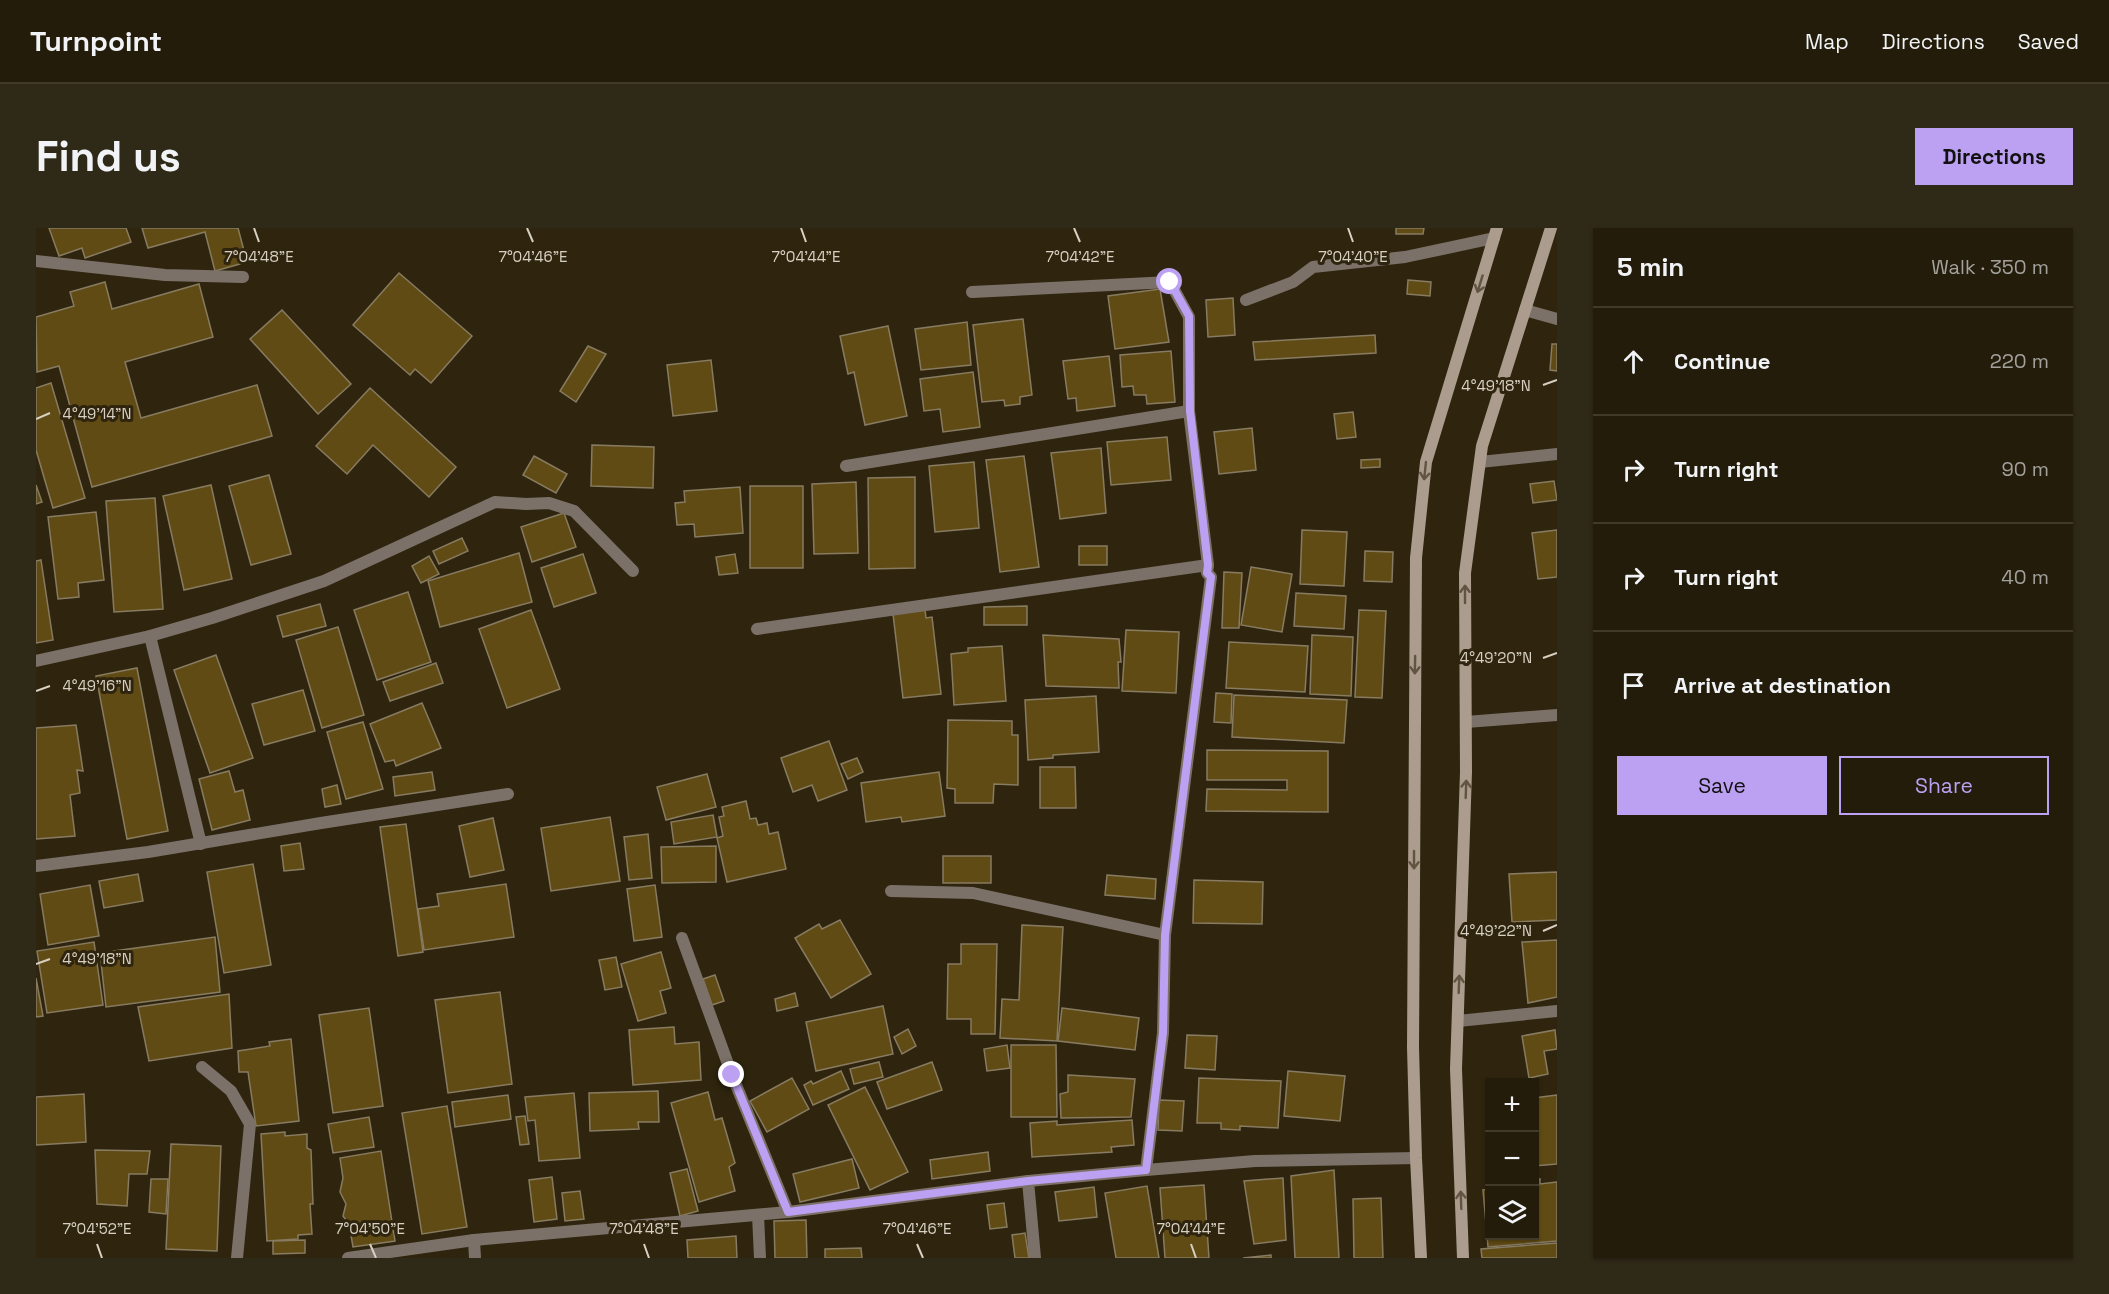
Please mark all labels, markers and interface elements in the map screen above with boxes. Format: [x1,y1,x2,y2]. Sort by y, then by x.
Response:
text: Turnpoint [30,23,162,59]
text: Map [1805,28,1849,55]
text: Directions [1882,28,1985,55]
text: Saved [2018,28,2079,55]
button: Directions [1915,128,2073,185]
text: Find us [36,130,181,183]
text: 7°04'48"E [224,247,294,266]
text: 7°04'46"E [498,247,568,266]
text: 7°04'44"E [772,247,840,266]
text: 7°04'42"E [1045,247,1115,266]
text: 7°04'40"E [1318,247,1388,266]
text: 5 min [1617,250,1684,284]
text: Walk · 350 m [1931,254,2049,280]
route start [1156,268,1182,294]
one-way arrow [1474,274,1485,293]
icon: ahead [1617,345,1650,378]
text: Continue [1674,347,1770,375]
text: 220 m [1990,348,2049,374]
text: 4°49'18"N [1461,376,1531,395]
text: 4°49'14"N [63,404,131,423]
icon: right [1617,453,1650,486]
text: Turn right [1674,455,1779,483]
text: 90 m [2002,456,2049,482]
one-way arrow [1419,460,1430,480]
icon: right [1617,561,1650,594]
text: Turn right [1674,563,1779,591]
text: 40 m [2001,564,2049,590]
one-way arrow [1459,584,1471,604]
text: 4°49'20"N [1460,648,1532,667]
one-way arrow [1410,655,1421,675]
icon: arrive [1617,669,1650,702]
text: Arrive at destination [1674,671,1891,699]
text: 4°49'16"N [62,676,132,695]
button: Save [1617,756,1827,815]
button: Share [1839,756,2049,815]
one-way arrow [1460,779,1471,799]
one-way arrow [1408,850,1420,870]
text: 4°49'22"N [1460,921,1532,940]
text: 4°49'18"N [62,949,132,968]
one-way arrow [1453,974,1465,994]
route end [718,1061,744,1087]
map controls [1485,1078,1539,1240]
button: + [1485,1078,1539,1132]
button: − [1485,1132,1539,1186]
button: layers [1485,1186,1539,1240]
one-way arrow [1455,1190,1467,1210]
text: 7°04'52"E [62,1219,132,1238]
text: 7°04'50"E [335,1219,405,1238]
text: 7°04'48"E [609,1219,679,1238]
text: 7°04'46"E [882,1219,952,1238]
text: 7°04'44"E [1157,1219,1225,1238]

